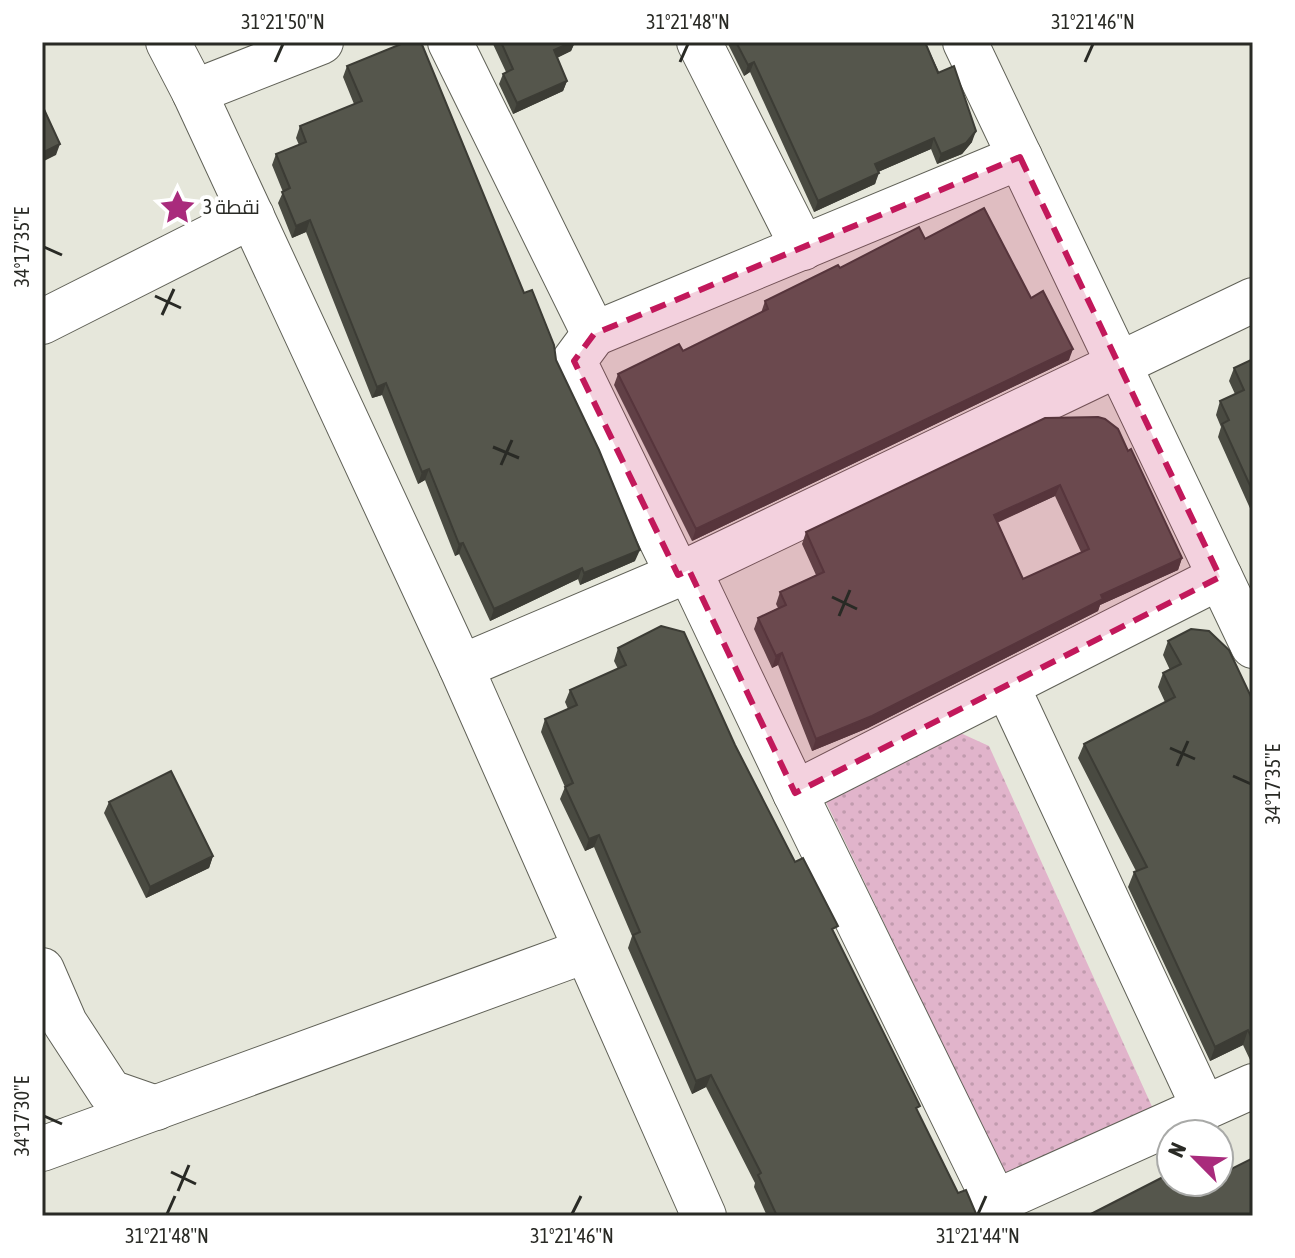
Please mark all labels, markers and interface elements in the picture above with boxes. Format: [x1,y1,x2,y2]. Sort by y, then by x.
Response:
text: 31°21'50"N [241,10,325,33]
text: 31°21'48"N [646,10,730,33]
text: 31°21'46"N [1051,10,1135,33]
place icon: نقطة 3 [158,188,196,226]
place label: نقطة 3 [203,195,260,218]
text: 34°17'35"E [10,206,33,287]
text: 34°17'35"E [1261,743,1284,824]
text: 34°17'30"E [10,1075,33,1156]
north arrow [1155,1118,1235,1198]
text: N [1162,1139,1191,1161]
text: 31°21'48"N [125,1224,209,1247]
text: 31°21'46"N [530,1224,614,1247]
text: 31°21'44"N [936,1224,1020,1247]

